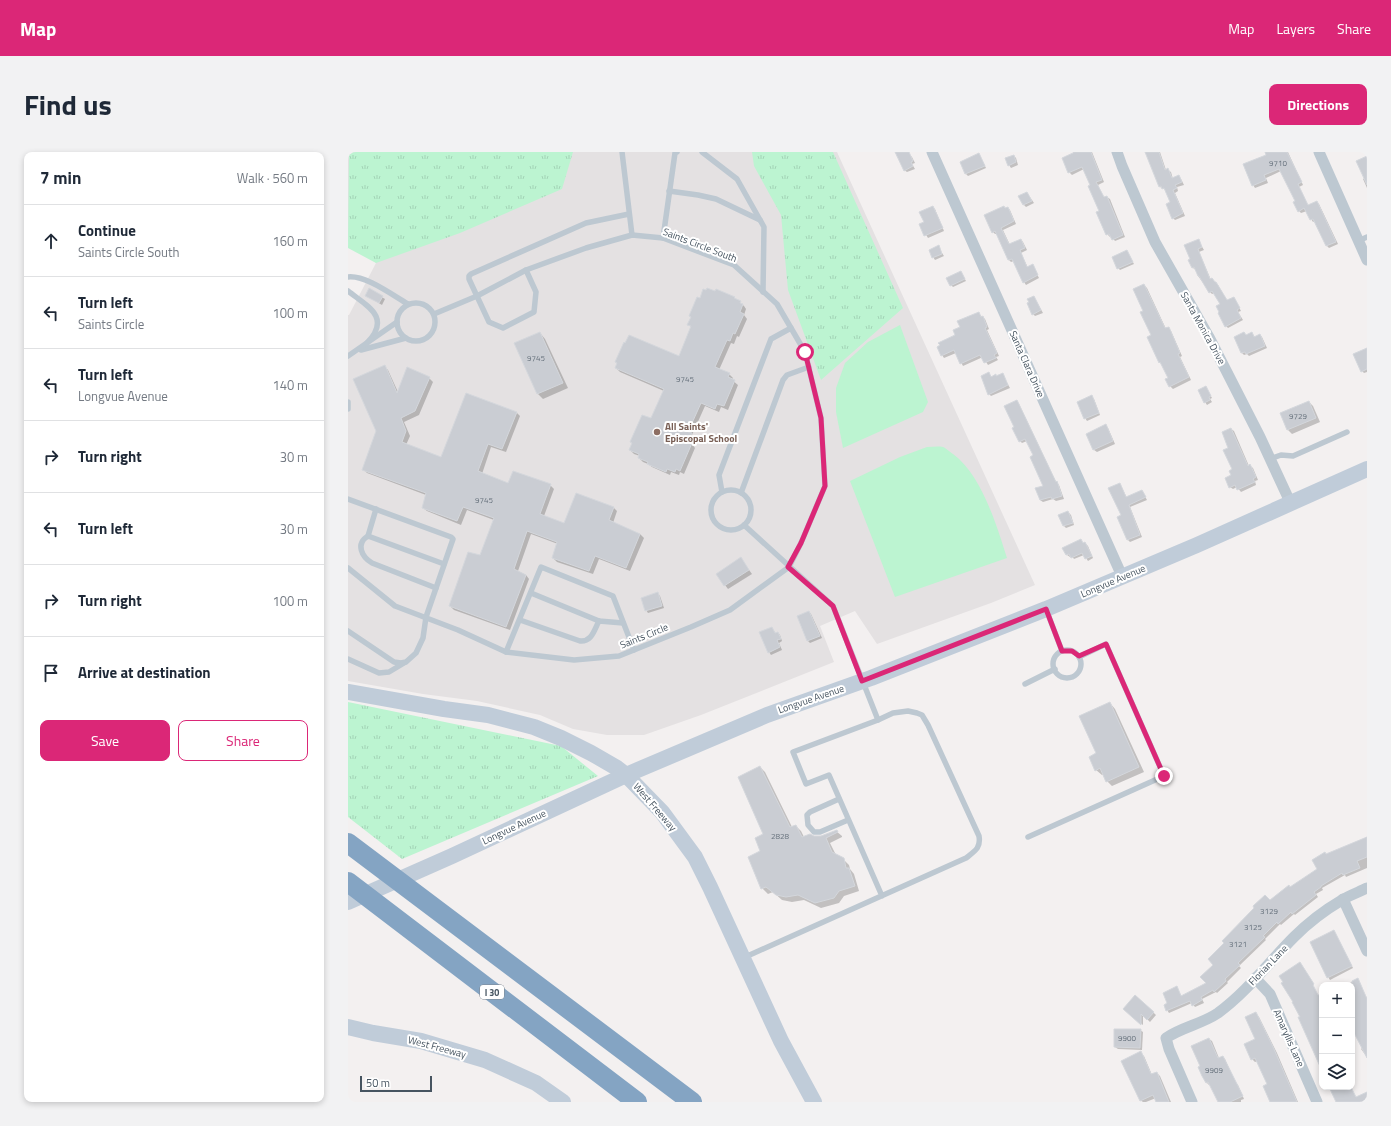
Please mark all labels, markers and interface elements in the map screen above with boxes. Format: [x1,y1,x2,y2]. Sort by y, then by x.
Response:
text: Map [20,14,56,43]
text: Map [1228,18,1254,39]
text: Layers [1276,18,1315,39]
text: Share [1337,18,1371,39]
text: Find us [24,83,112,126]
button: Directions [1269,84,1367,125]
house number: 9710 [1269,157,1287,169]
text: 7 min [40,165,81,191]
text: Walk · 560 m [237,168,308,188]
text: Continue [78,219,136,242]
street label: Saints Circle South [661,224,739,266]
icon: ahead [40,230,62,252]
text: 160 m [272,231,308,251]
text: Saints Circle South [78,242,180,262]
street label: Santa Monica Drive [1177,289,1229,367]
text: Turn left [78,291,133,314]
icon: left [40,302,62,324]
text: 100 m [272,303,308,323]
text: Saints Circle [78,314,144,334]
street label: Santa Clara Drive [1006,328,1048,400]
route start [796,343,814,361]
house number: 9745 [527,352,545,364]
text: Turn left [78,363,133,386]
house number: 9745 [676,373,694,385]
icon: left [40,374,62,396]
text: 140 m [272,375,308,395]
text: Longvue Avenue [78,386,168,406]
house number: 9729 [1289,410,1307,422]
place label: All Saints' Episcopal School [665,419,738,446]
marker: All Saints' Episcopal School [652,427,662,437]
text: Turn right [78,445,142,468]
icon: right [40,446,62,468]
text: 30 m [280,447,308,467]
house number: 9745 [475,494,493,506]
text: Turn left [78,517,133,540]
icon: left [40,518,62,540]
text: 30 m [280,519,308,539]
street label: Longvue Avenue [1078,561,1148,601]
text: Turn right [78,589,142,612]
icon: right [40,590,62,612]
text: 100 m [272,591,308,611]
street label: Saints Circle [618,619,670,653]
text: Arrive at destination [78,661,211,684]
icon: arrive [40,662,62,684]
street label: Longvue Avenue [776,681,846,717]
button: Save [40,720,170,761]
button: Share [178,720,308,761]
route end [1155,767,1173,785]
street label: West Freeway [630,779,680,835]
street label: Longvue Avenue [479,806,549,848]
house number: 2828 [771,830,789,842]
house number: 3129 [1260,905,1278,917]
house number: 3125 [1244,921,1262,933]
house number: 3121 [1229,938,1247,950]
street label: Florian Lane [1245,941,1291,989]
map controls [1319,982,1355,1090]
button: + [1319,982,1355,1018]
road number: I 30 [480,985,504,999]
street label: Amaryllis Lane [1270,1007,1308,1069]
button: − [1319,1018,1355,1054]
street label: West Freeway [406,1032,468,1062]
house number: 9900 [1118,1032,1136,1044]
button: layers [1319,1054,1355,1090]
house number: 9909 [1205,1064,1223,1076]
scale bar [360,1074,432,1093]
text: 50 m [366,1075,390,1091]

